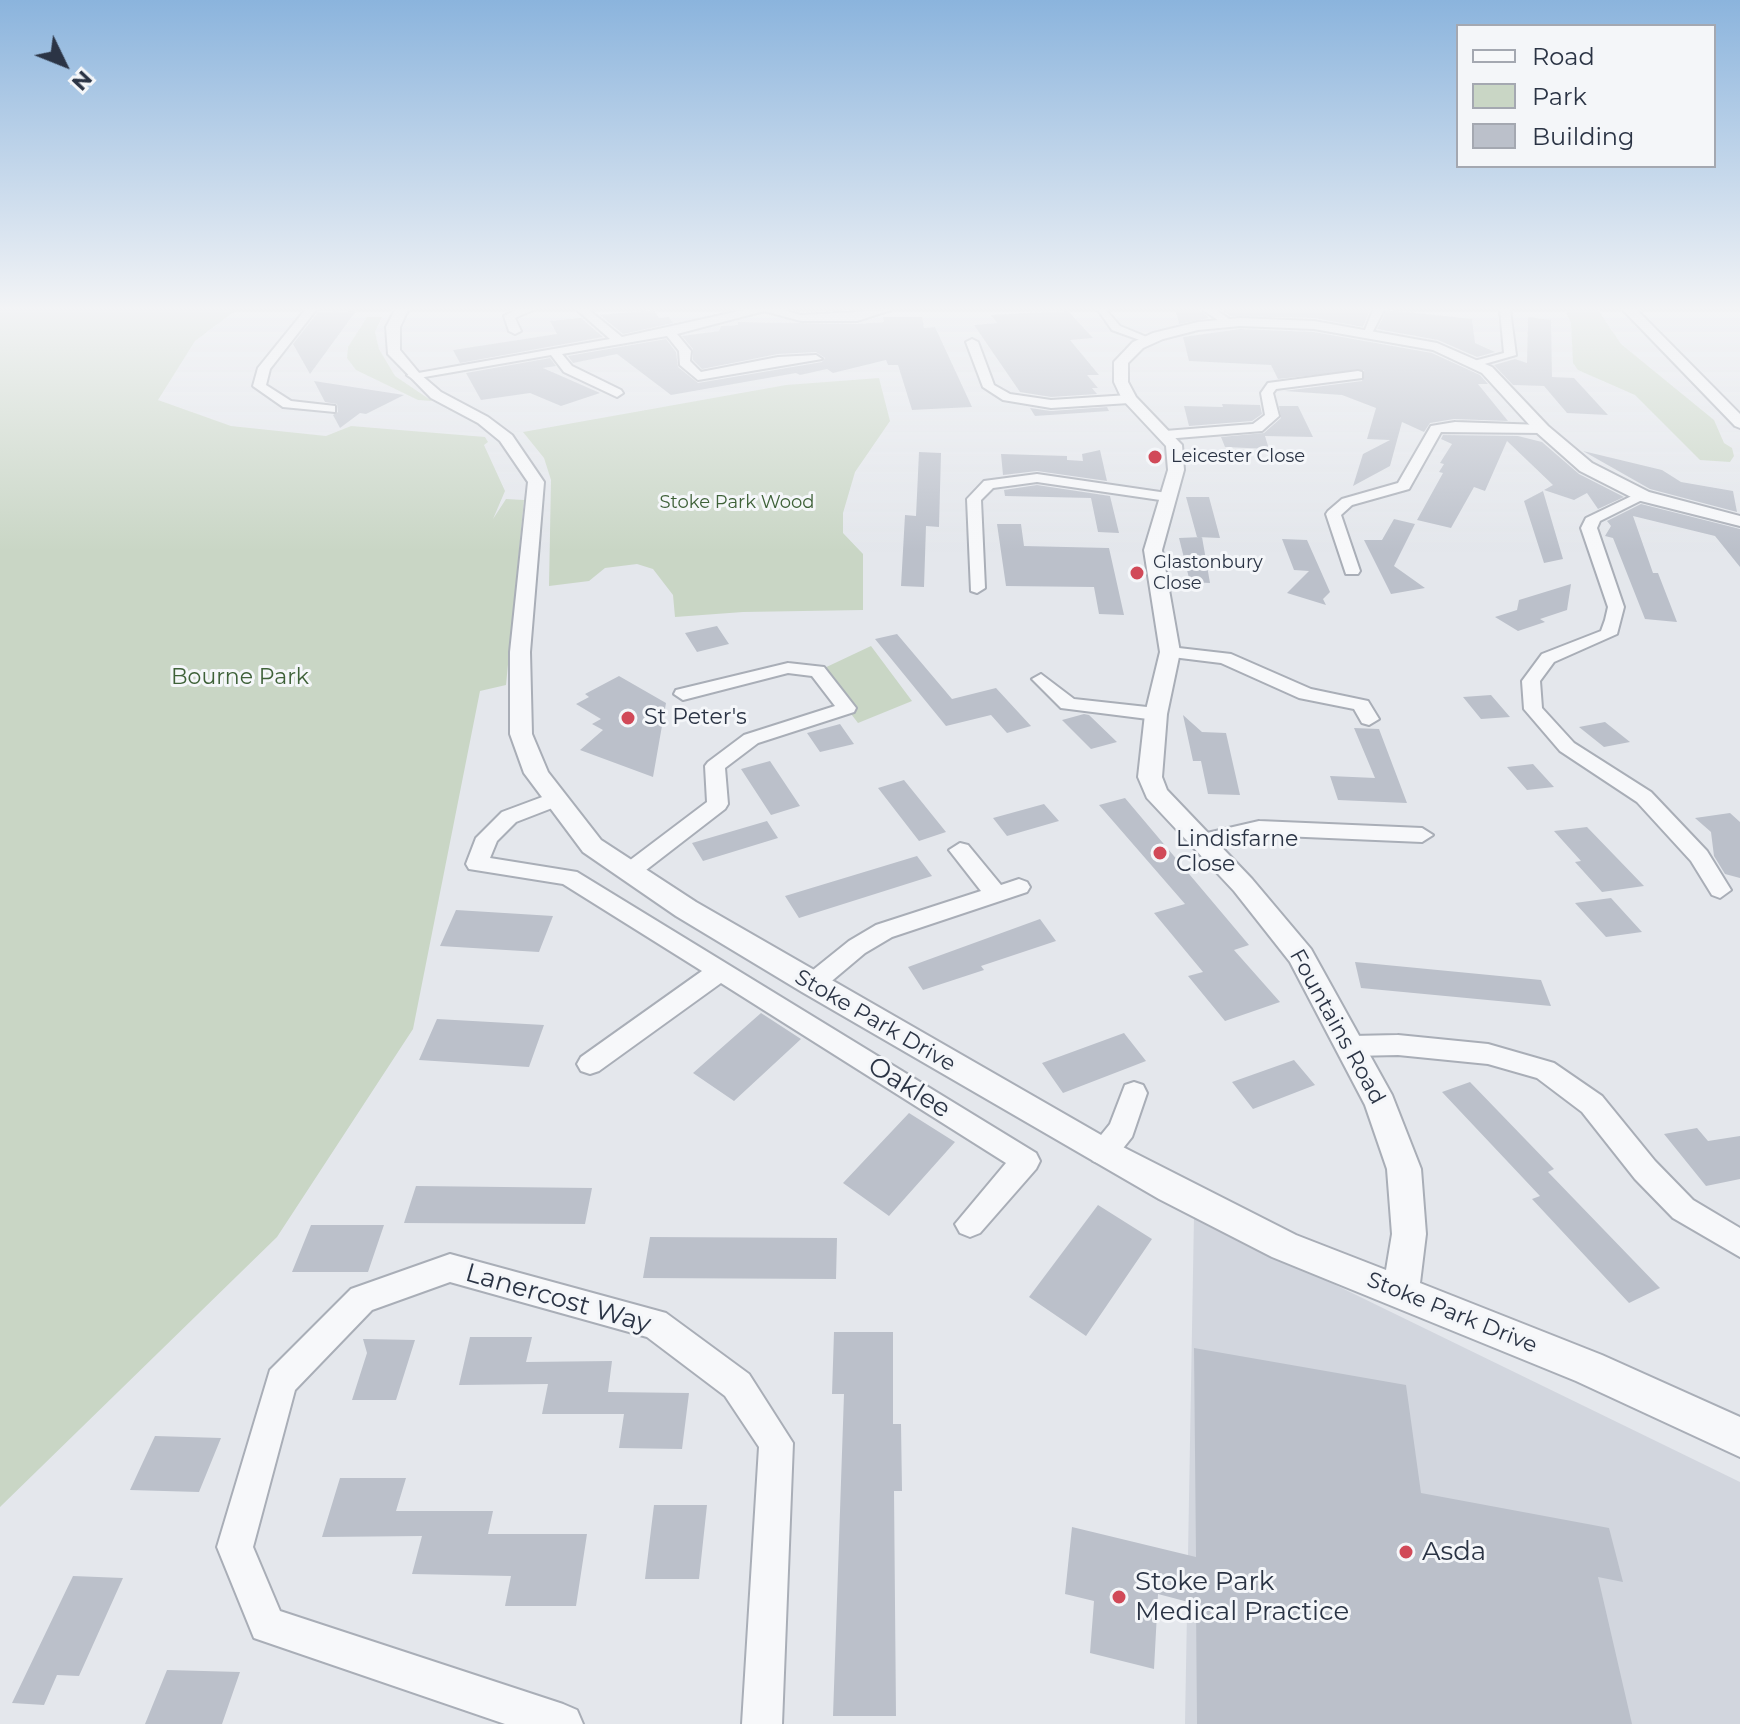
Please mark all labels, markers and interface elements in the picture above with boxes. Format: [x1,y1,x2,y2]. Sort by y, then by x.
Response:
north arrow [24,24,104,104]
legend [1456,24,1716,168]
text: Road [1532,42,1595,71]
text: N [66,65,98,96]
text: Park [1532,82,1587,111]
text: Building [1532,122,1635,151]
place label: Leicester Close [1171,446,1305,468]
marker: Leicester Close [1146,448,1164,466]
park label: Stoke Park Wood [660,492,814,514]
place label: Glastonbury Close [1153,552,1263,594]
marker: Glastonbury Close [1128,564,1146,582]
park label: Bourne Park [171,665,309,691]
place label: St Peter's [644,705,747,731]
marker: St Peter's [619,709,637,727]
place label: Lindisfarne Close [1176,827,1298,878]
marker: Lindisfarne Close [1151,844,1169,862]
street label: Fountains Road [1283,945,1391,1109]
street label: Stoke Park Drive [790,964,960,1078]
street label: Oaklee [862,1051,956,1125]
street label: Lanercost Way [462,1258,654,1340]
street label: Stoke Park Drive [1363,1267,1541,1359]
place label: Asda [1422,1536,1486,1568]
marker: Asda [1397,1543,1415,1561]
place label: Stoke Park Medical Practice [1135,1566,1349,1628]
marker: Stoke Park Medical Practice [1110,1588,1128,1606]

